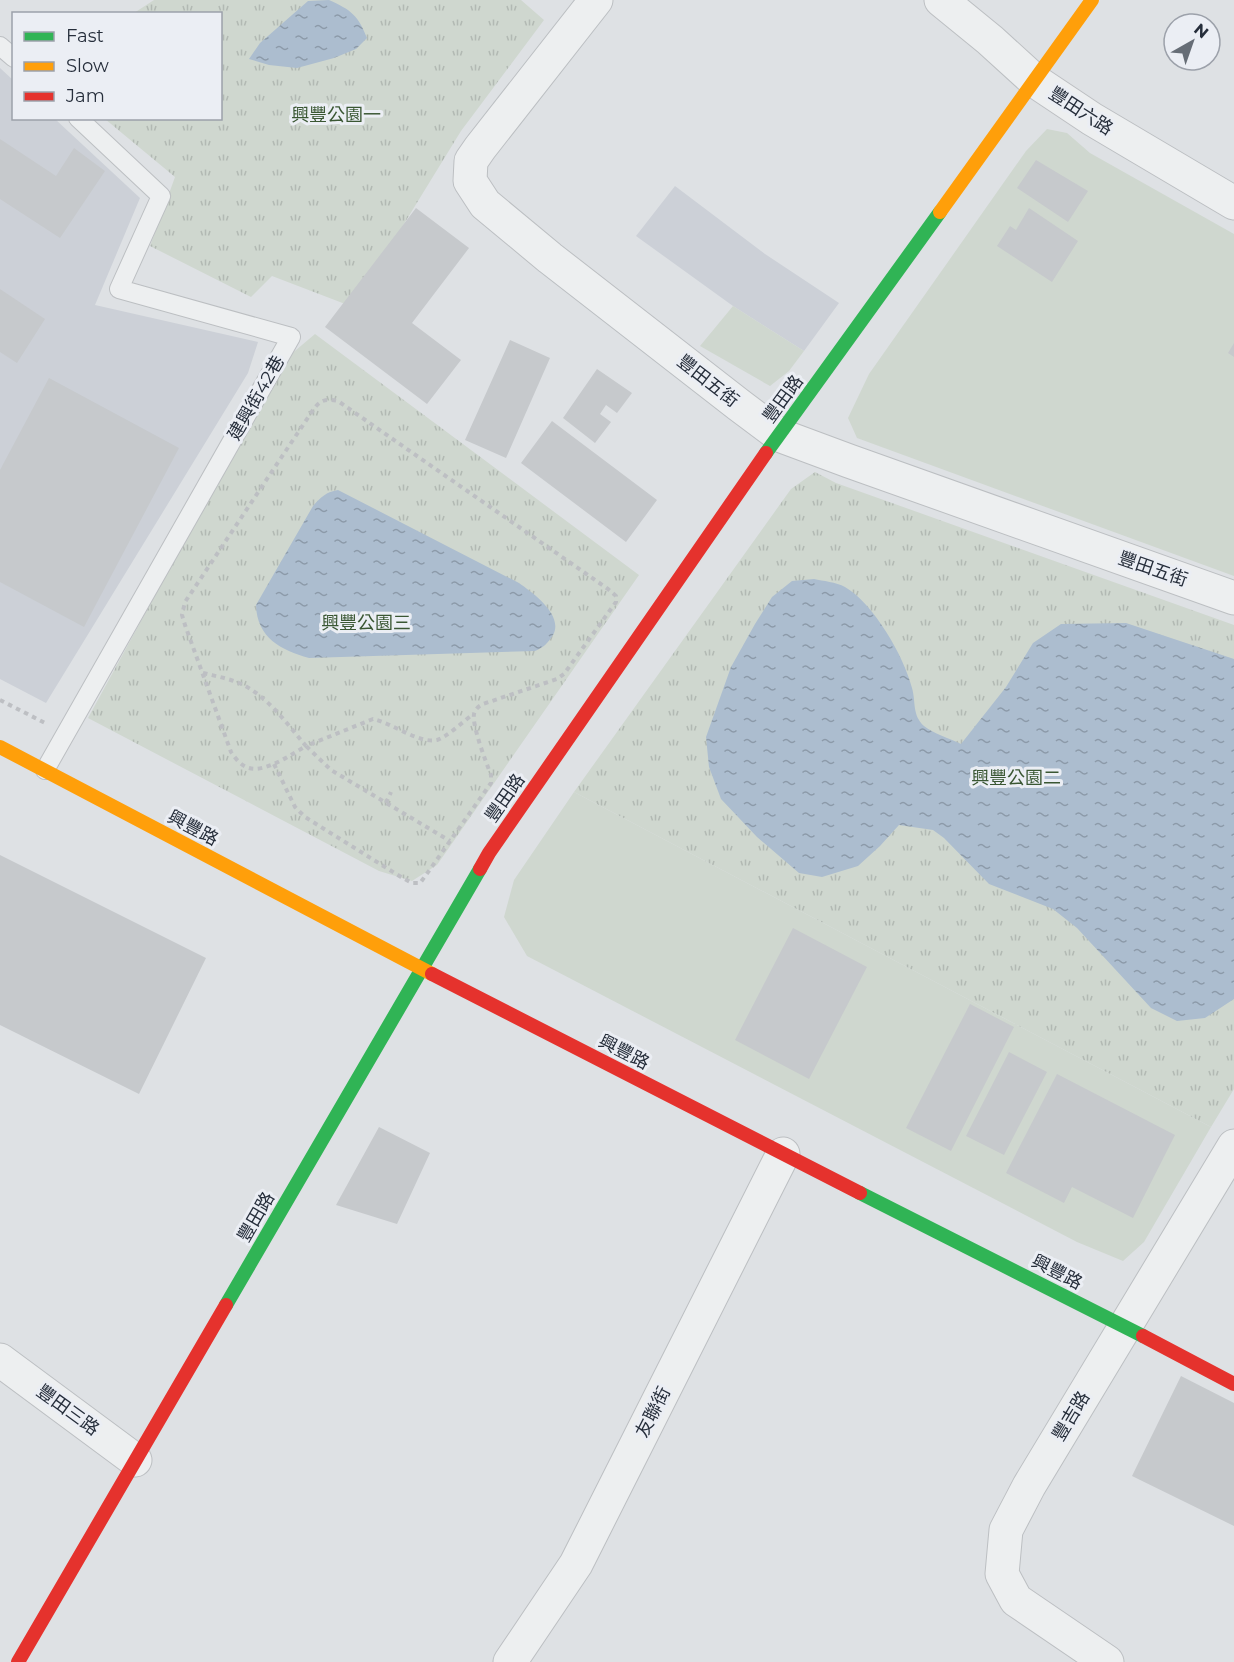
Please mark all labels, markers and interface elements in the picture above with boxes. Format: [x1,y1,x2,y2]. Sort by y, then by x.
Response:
legend [12,12,222,120]
north arrow [1162,12,1222,72]
text: N [1190,19,1212,42]
text: Fast [66,25,104,47]
text: Slow [66,55,109,77]
street label: 豐田六路 [1045,82,1117,140]
text: Jam [65,85,105,107]
park label: 興豐公園一 [291,104,381,126]
street label: 豐田五街 [673,350,743,412]
street label: 建興街42巷 [223,352,289,444]
street label: 豐田路 [758,371,808,427]
street label: 豐田五街 [1115,547,1191,591]
park label: 興豐公園三 [321,612,411,634]
park label: 興豐公園二 [971,767,1061,789]
street label: 豐田路 [481,770,529,826]
street label: 興豐路 [164,806,222,850]
street label: 興豐路 [595,1030,653,1074]
street label: 豐田路 [233,1188,279,1246]
street label: 興豐路 [1028,1250,1086,1294]
street label: 豐田三路 [32,1380,104,1440]
street label: 友聯街 [631,1383,675,1441]
street label: 豐吉路 [1048,1387,1094,1445]

